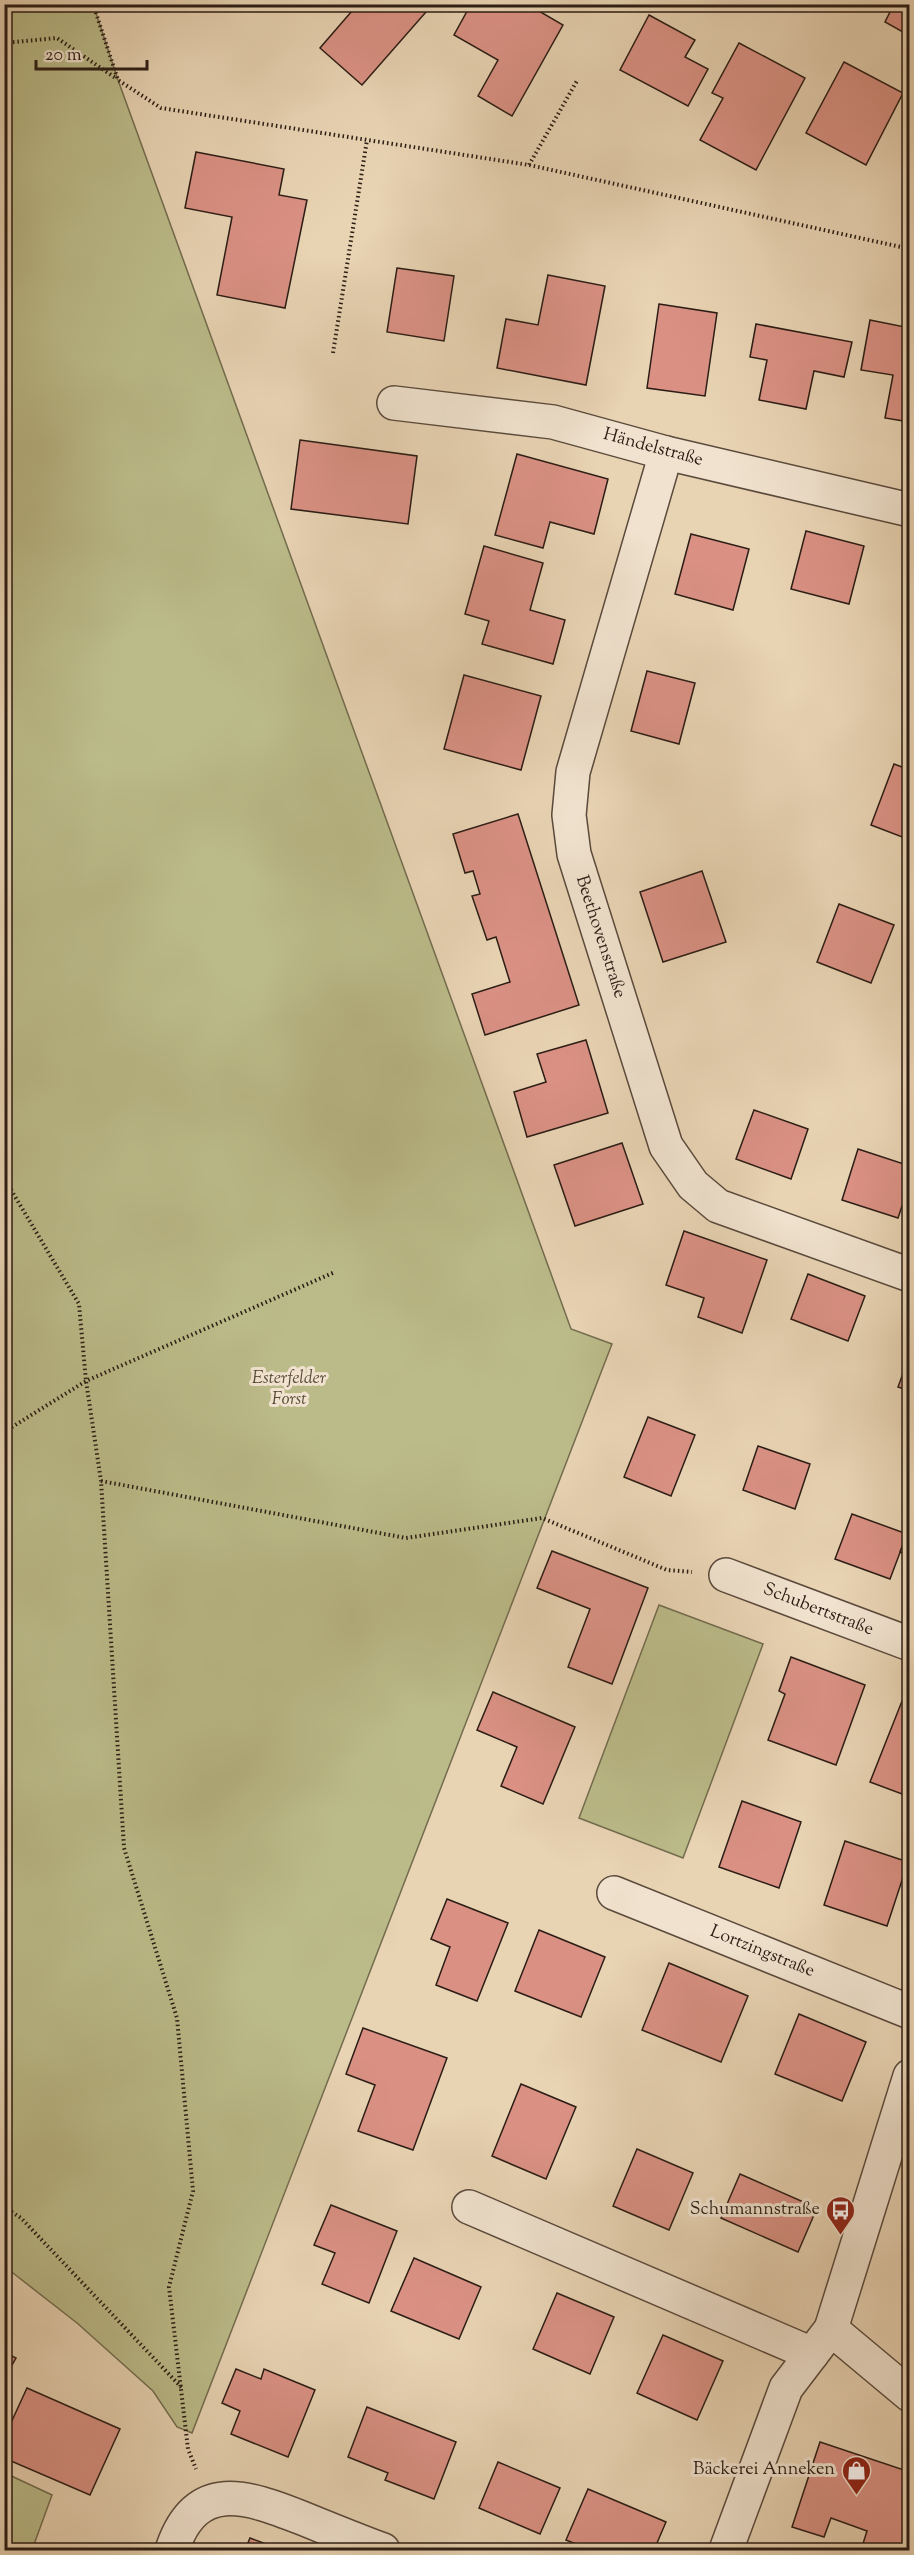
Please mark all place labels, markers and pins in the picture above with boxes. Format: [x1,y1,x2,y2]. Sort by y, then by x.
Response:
bus stop icon: Schumannstraße [825,2194,857,2236]
place label: Schumannstraße [690,2197,820,2223]
shop icon: Bäckerei Anneken [840,2454,872,2496]
place label: Bäckerei Anneken [693,2457,835,2483]

